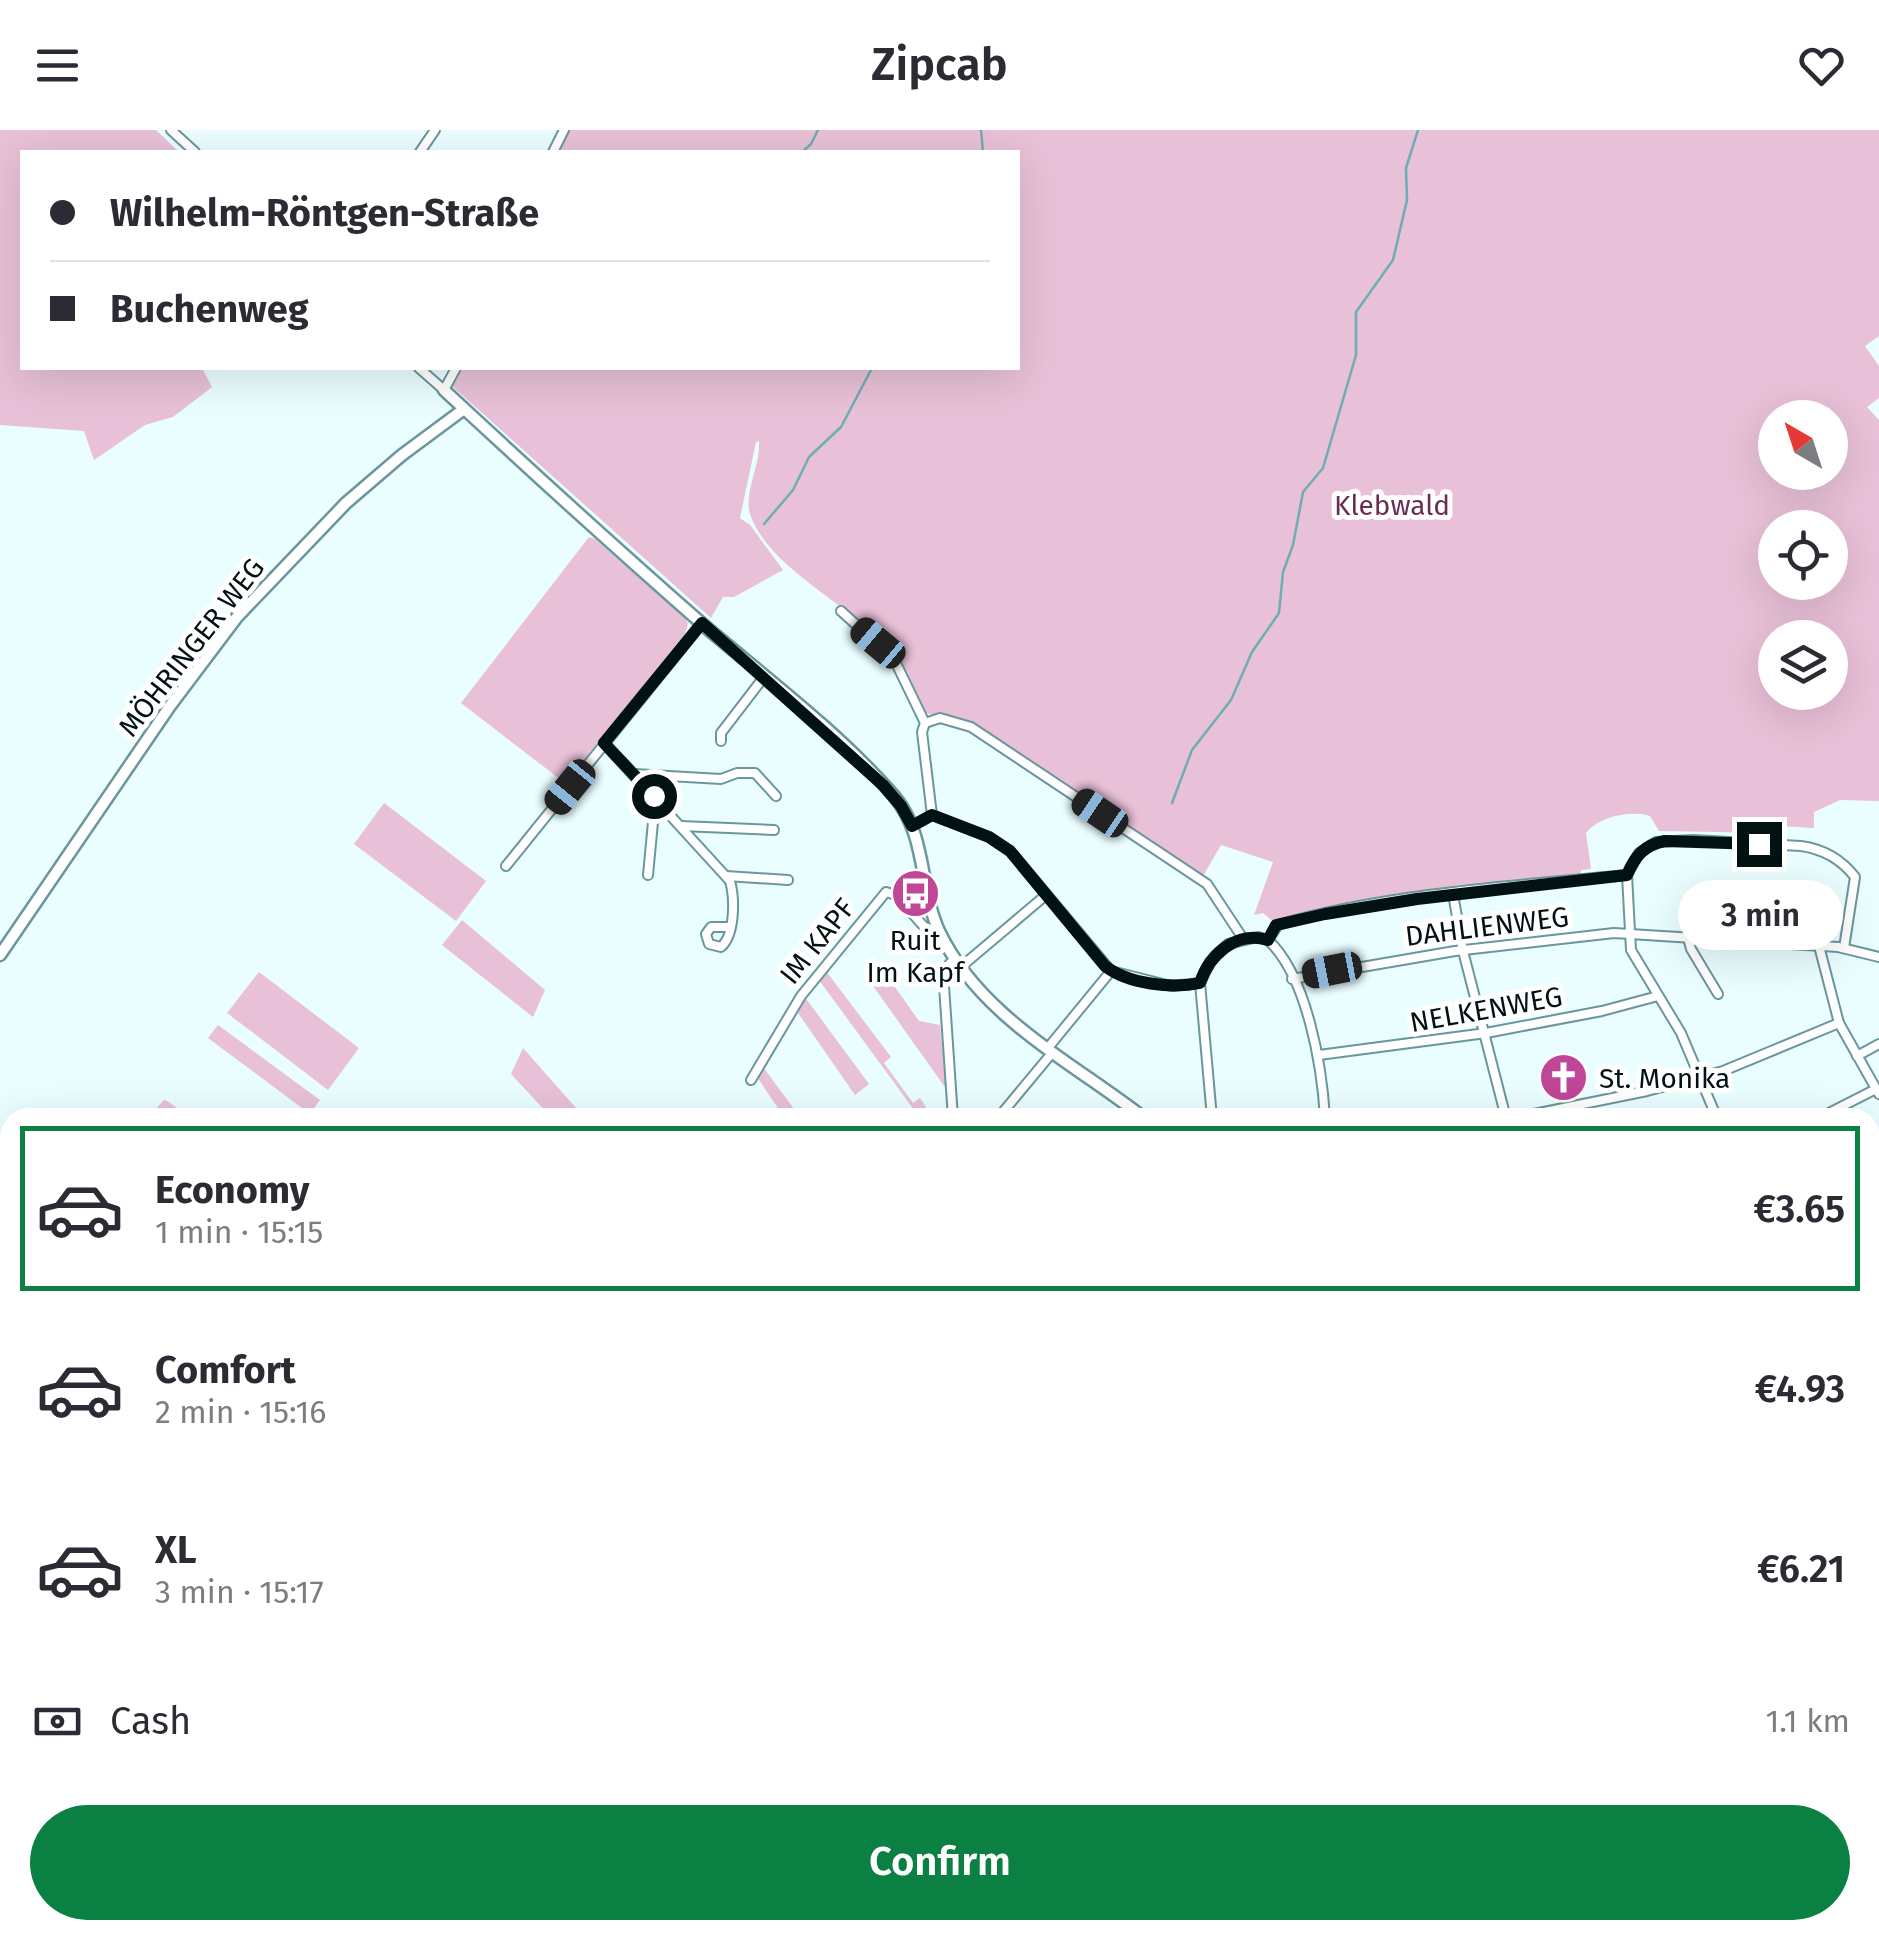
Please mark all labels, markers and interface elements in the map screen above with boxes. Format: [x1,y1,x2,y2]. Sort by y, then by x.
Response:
icon: menu [30,38,85,93]
text: Zipcab [871,38,1008,92]
icon: heart [1794,38,1849,93]
text: Wilhelm-Röntgen-Straße [110,190,539,236]
text: Buchenweg [110,286,309,332]
north arrow [1758,400,1848,490]
map controls [1758,400,1848,710]
park label: Klebwald [1334,489,1450,522]
button: locate [1758,510,1848,600]
street label: MÖHRINGER WEG [112,552,271,743]
car [845,612,911,674]
button: layers [1758,620,1848,710]
car [539,754,601,820]
route start [632,774,677,819]
car [1067,784,1133,842]
route end [1737,822,1782,867]
bus stop icon: Ruit Im Kapf [889,867,941,919]
callout: 3 min [1676,879,1842,949]
street label: IM KAPF [773,892,862,991]
text: 3 min [1721,896,1800,934]
street label: DAHLIENWEG [1403,900,1571,953]
place label: Ruit Im Kapf [866,924,966,989]
car [1300,950,1364,990]
street label: NELKENWEG [1407,980,1565,1039]
church icon: St. Monika [1538,1052,1590,1104]
place label: St. Monika [1599,1062,1730,1095]
icon: car [35,1164,125,1254]
text: Economy [155,1167,310,1213]
text: €3.65 [1753,1186,1845,1232]
text: 1 min · 15:15 [155,1213,323,1251]
icon: car [35,1344,125,1434]
text: Comfort [155,1347,296,1393]
text: €4.93 [1755,1366,1845,1412]
text: 2 min · 15:16 [155,1393,326,1431]
icon: car [35,1524,125,1614]
text: XL [155,1527,197,1573]
text: €6.21 [1757,1546,1845,1592]
text: 3 min · 15:17 [155,1573,324,1611]
icon: cash [30,1694,85,1749]
text: Cash [110,1698,191,1744]
text: 1.1 km [1766,1702,1850,1740]
button: Confirm [30,1805,1850,1920]

